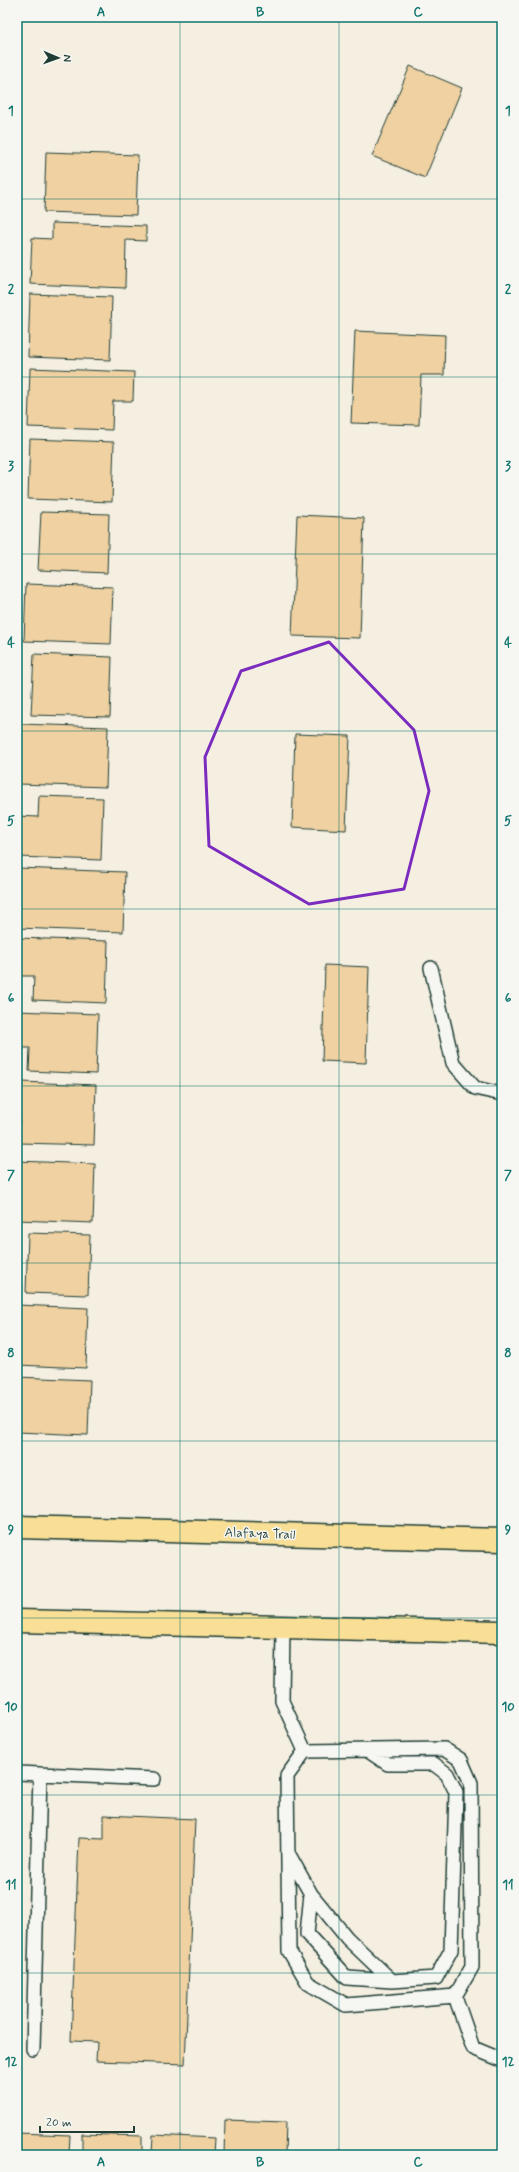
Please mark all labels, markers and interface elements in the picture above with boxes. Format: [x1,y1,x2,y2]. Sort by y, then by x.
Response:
text: A [97,4,105,21]
text: B [256,4,265,21]
text: C [413,4,423,21]
north arrow [38,38,78,78]
text: N [60,54,74,62]
text: 1 [8,103,14,120]
text: 1 [505,103,511,120]
text: 2 [8,281,15,298]
text: 2 [505,281,512,298]
text: 3 [8,458,14,475]
text: 3 [505,458,511,475]
text: 4 [7,635,15,652]
text: 4 [504,635,512,652]
text: 5 [7,813,15,830]
text: 5 [504,813,512,830]
text: 6 [8,990,15,1007]
text: 6 [505,990,512,1007]
text: 7 [7,1167,15,1184]
text: 7 [504,1167,512,1184]
text: 8 [7,1345,15,1362]
text: 8 [504,1345,512,1362]
text: 9 [8,1522,15,1539]
text: 9 [505,1522,512,1539]
street label: Alafaya Trail [224,1524,296,1544]
text: 10 [4,1699,18,1716]
text: 10 [501,1699,515,1716]
text: 11 [5,1877,17,1894]
text: 11 [502,1877,514,1894]
text: 12 [5,2054,17,2071]
text: 12 [502,2054,514,2071]
scale bar [40,2108,134,2134]
text: 20 m [46,2115,72,2131]
text: A [97,2154,105,2171]
text: B [256,2154,265,2171]
text: C [413,2154,423,2171]

